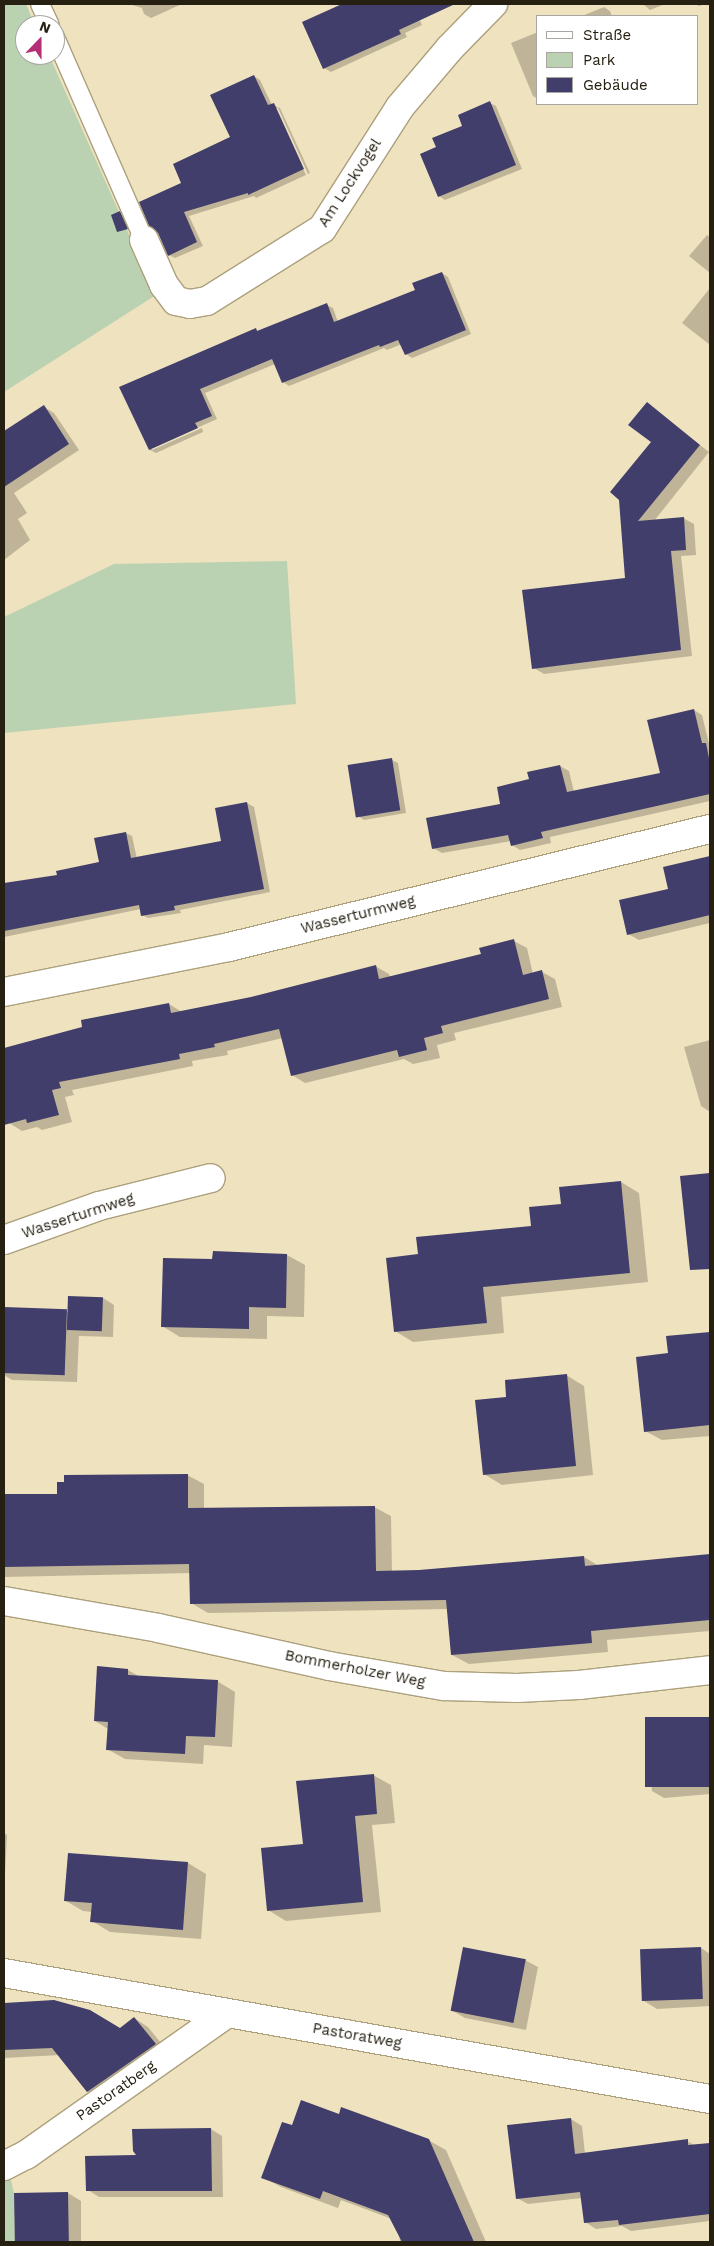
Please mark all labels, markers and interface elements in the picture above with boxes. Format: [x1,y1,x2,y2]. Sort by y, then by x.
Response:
north arrow [15,15,65,65]
legend [536,15,699,105]
text: N [37,18,53,36]
text: Straße [583,26,631,44]
text: Park [583,51,615,69]
text: Gebäude [583,76,648,94]
street label: Am Lockvogel [315,135,385,231]
street label: Wasserturmweg [299,892,417,938]
street label: Wasserturmweg [19,1189,137,1243]
street label: Bommerholzer Weg [283,1646,427,1692]
street label: Pastoratweg [311,2019,403,2053]
street label: Pastoratberg [73,2057,159,2125]

